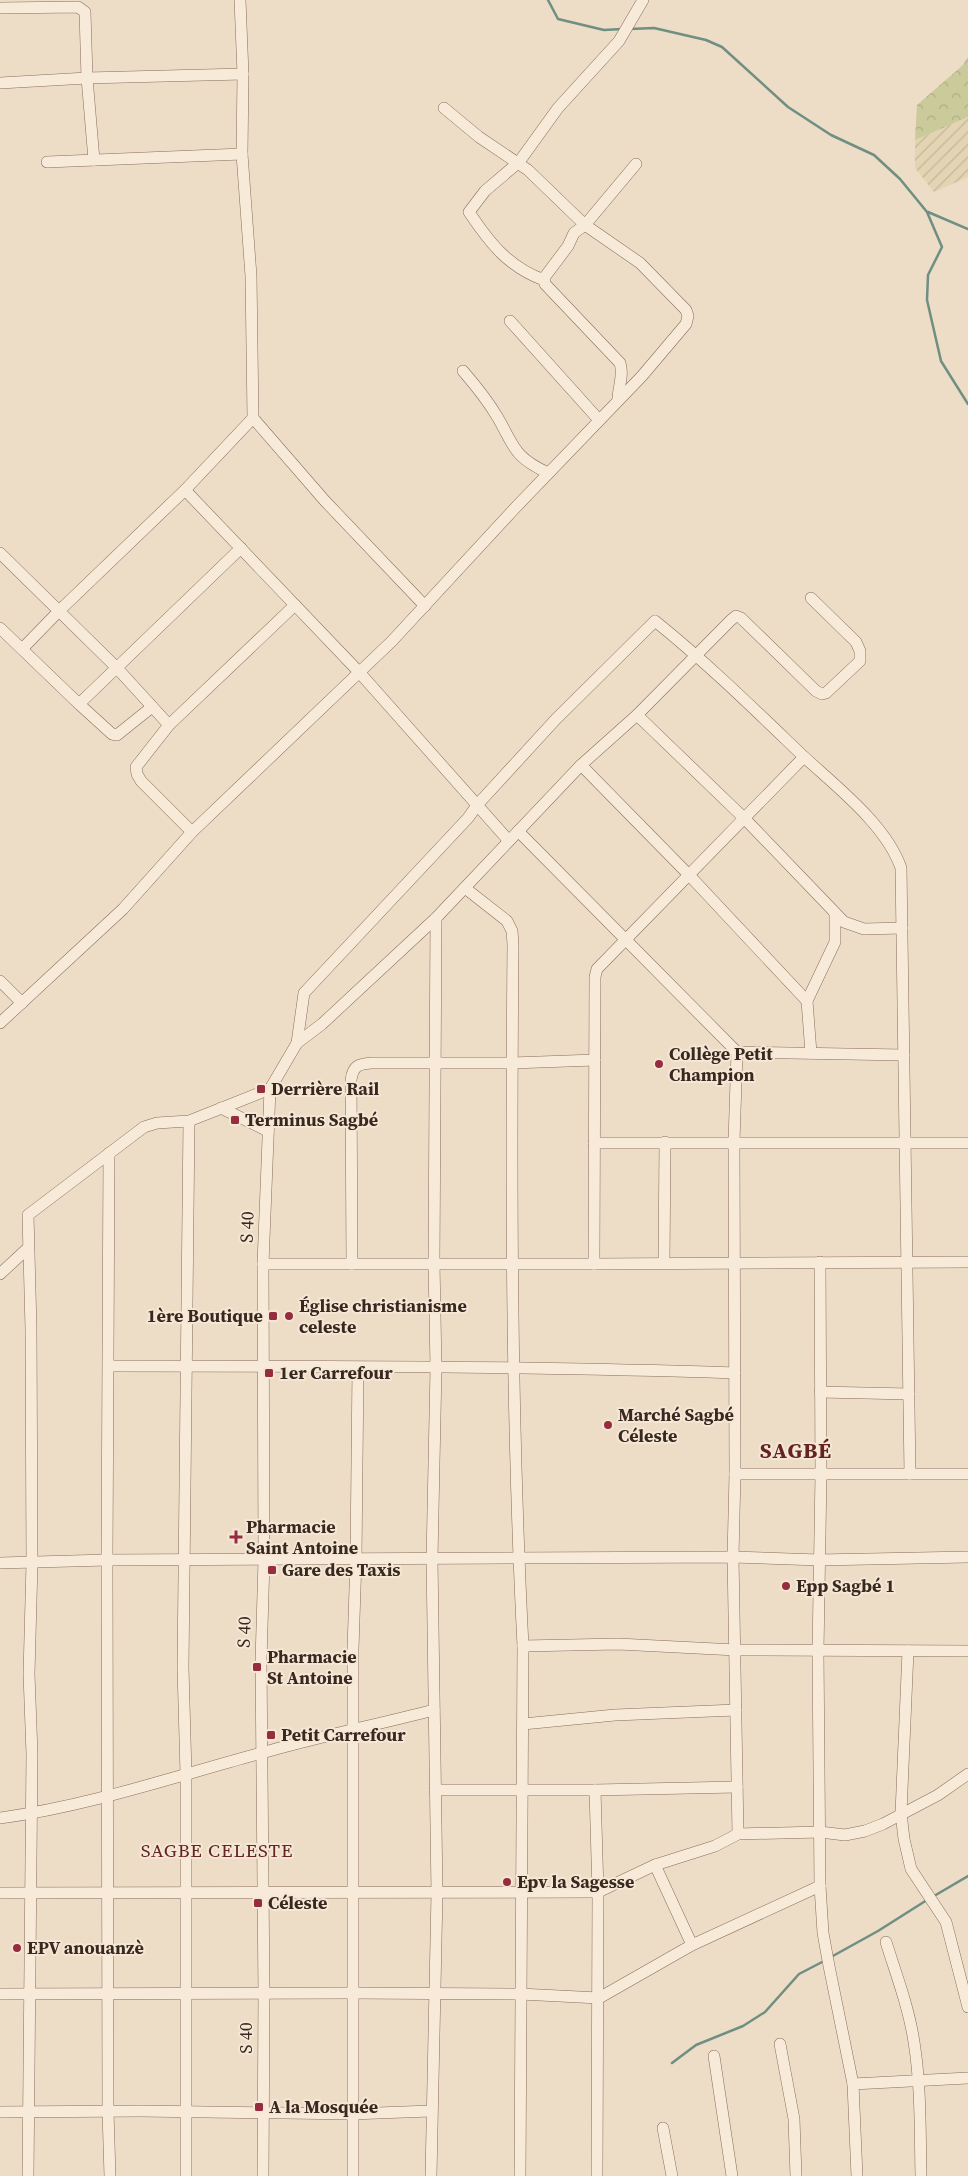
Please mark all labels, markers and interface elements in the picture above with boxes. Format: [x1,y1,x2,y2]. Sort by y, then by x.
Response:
place label: Collège Petit Champion [669,1041,773,1087]
marker: Collège Petit Champion [653,1058,665,1070]
place label: Derrière Rail [271,1076,380,1101]
marker: Derrière Rail [255,1083,267,1095]
place label: Terminus Sagbé [245,1107,378,1132]
marker: Terminus Sagbé [229,1114,241,1126]
street label: S 40 [233,1211,260,1243]
place label: Église christianisme celeste [299,1293,467,1339]
place label: 1ère Boutique [147,1303,263,1328]
marker: 1ère Boutique [267,1310,279,1322]
marker: Église christianisme celeste [283,1310,295,1322]
place label: 1er Carrefour [279,1360,393,1385]
marker: 1er Carrefour [263,1367,275,1379]
place label: Marché Sagbé Céleste [618,1402,734,1448]
marker: Marché Sagbé Céleste [602,1419,614,1431]
district label: SAGBÉ [760,1435,832,1465]
place label: Pharmacie Saint Antoine [246,1514,358,1560]
marker: Pharmacie Saint Antoine [230,1531,242,1543]
place label: Gare des Taxis [282,1557,401,1582]
marker: Gare des Taxis [266,1564,278,1576]
place label: Epp Sagbé 1 [796,1573,895,1598]
marker: Epp Sagbé 1 [780,1580,792,1592]
street label: S 40 [230,1616,257,1648]
place label: Pharmacie St Antoine [267,1644,357,1690]
marker: Pharmacie St Antoine [251,1661,263,1673]
place label: Petit Carrefour [281,1722,406,1747]
marker: Petit Carrefour [265,1729,277,1741]
district label: SAGBE CELESTE [141,1837,293,1863]
place label: Epv la Sagesse [517,1869,634,1894]
marker: Epv la Sagesse [501,1876,513,1888]
place label: Céleste [268,1890,327,1915]
marker: Céleste [252,1897,264,1909]
place label: EPV anouanzè [27,1935,144,1960]
marker: EPV anouanzè [11,1942,23,1954]
street label: S 40 [233,2022,258,2054]
place label: A la Mosquée [269,2094,378,2119]
marker: A la Mosquée [253,2101,265,2113]

